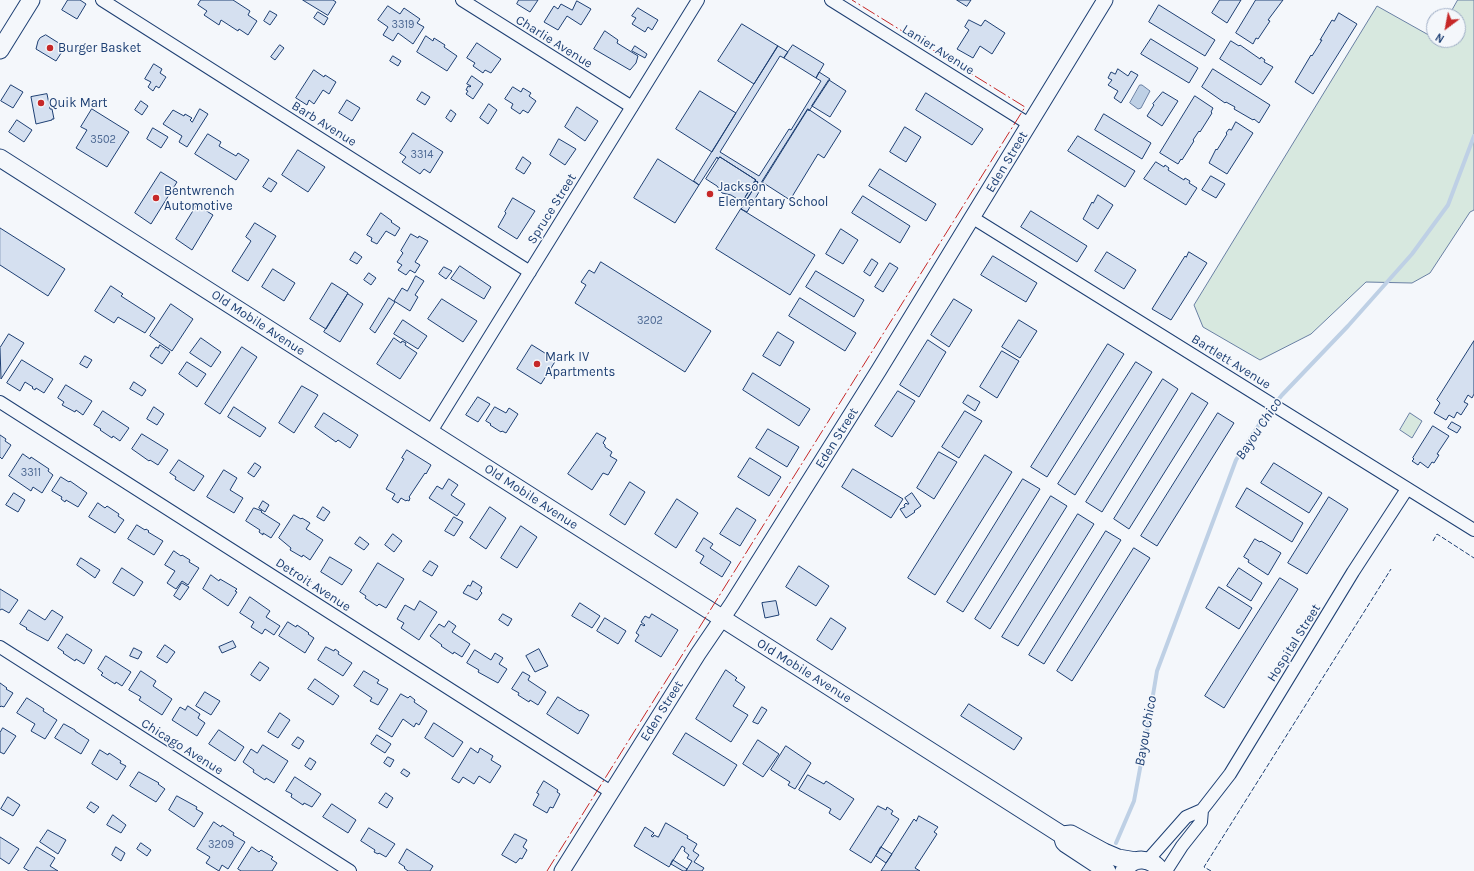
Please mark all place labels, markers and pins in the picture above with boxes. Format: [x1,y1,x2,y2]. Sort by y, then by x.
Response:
place label: Burger Basket [58,40,141,56]
marker: Burger Basket [45,43,55,53]
place label: Quik Mart [49,95,107,111]
marker: Quik Mart [36,98,46,108]
place label: Jackson Elementary School [718,179,828,210]
place label: Bentwrench Automotive [164,183,235,214]
marker: Jackson Elementary School [705,189,715,199]
marker: Bentwrench Automotive [151,193,161,203]
place label: Mark IV Apartments [545,349,615,380]
marker: Mark IV Apartments [532,359,542,369]

